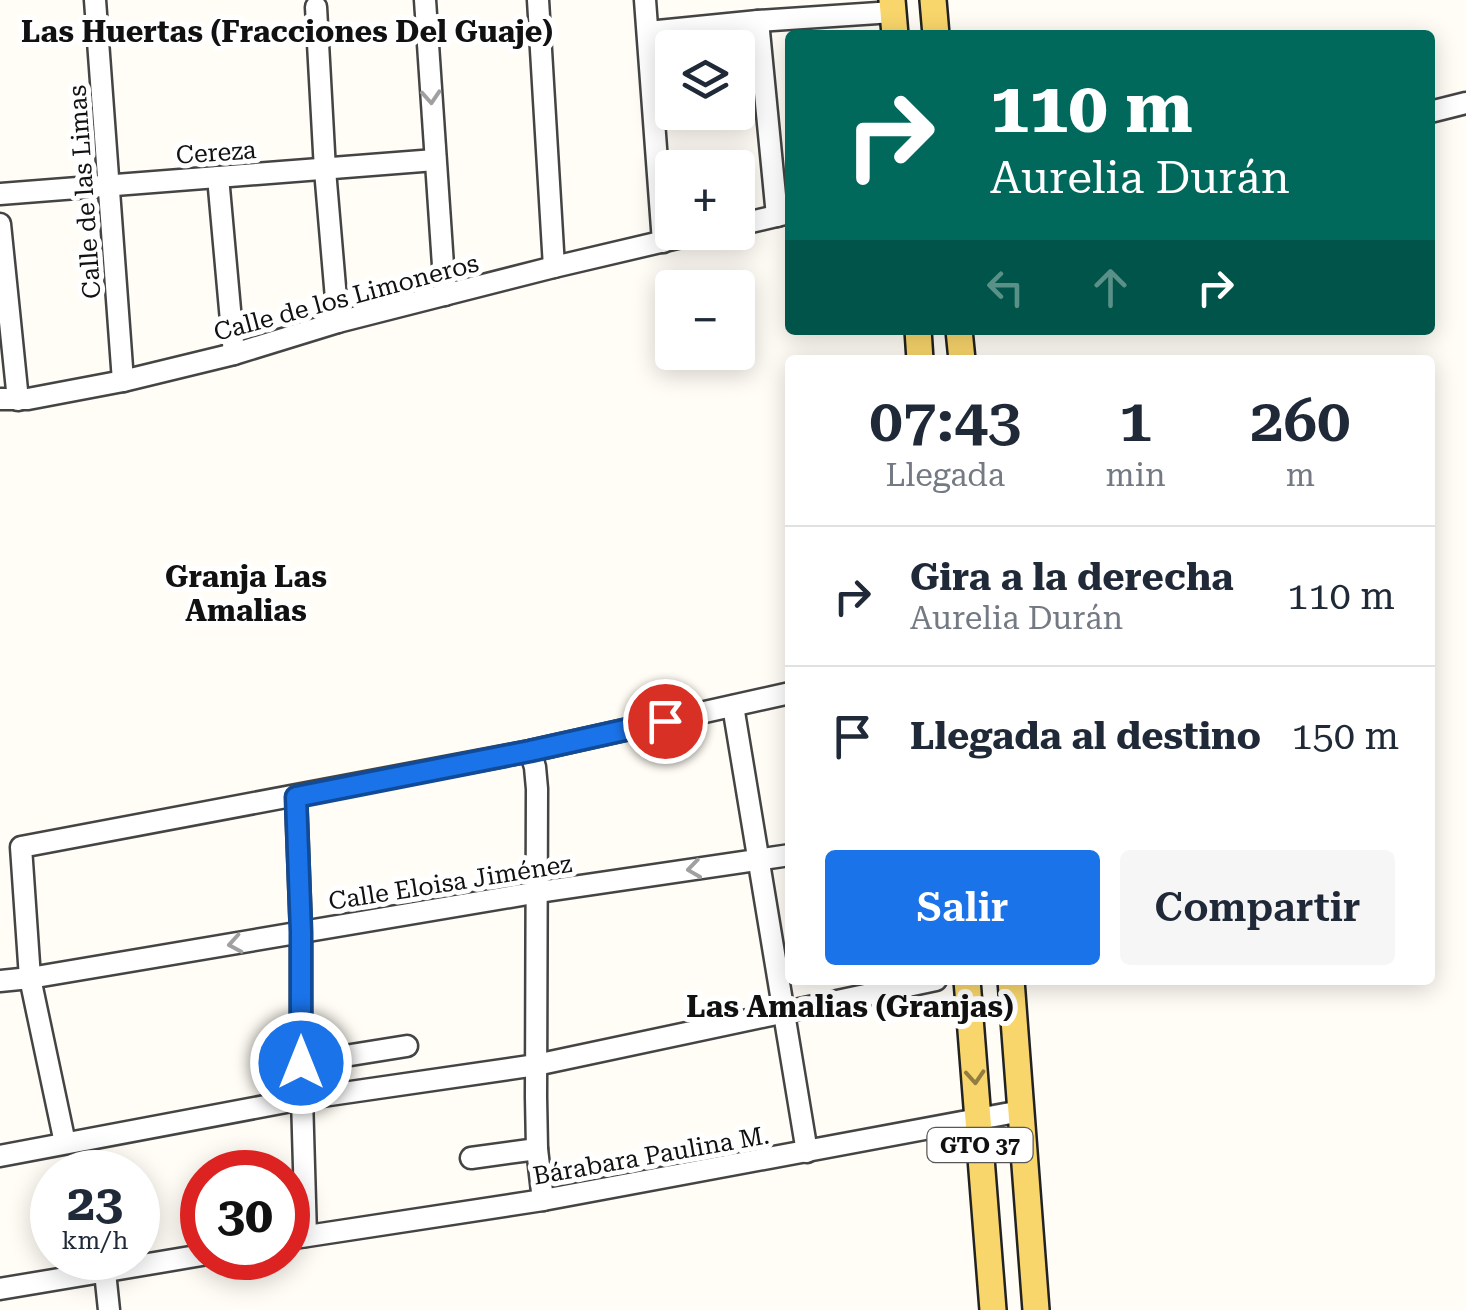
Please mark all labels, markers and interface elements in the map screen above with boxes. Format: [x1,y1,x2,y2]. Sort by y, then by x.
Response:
district label: Las Huertas (Fracciones Del Guaje) [21,14,553,49]
map controls [655,30,755,370]
button: layers [655,30,755,130]
text: 110 m [990,67,1193,149]
icon: right [825,70,955,200]
street label: Calle de las Limas [63,84,106,300]
one-way arrow [420,90,441,106]
street label: Cereza [175,135,258,170]
button: + [655,150,755,250]
text: Aurelia Durán [990,151,1290,204]
street label: Calle de los Limoneros [211,248,482,347]
icon: left [978,260,1033,315]
icon: ahead [1083,260,1138,315]
icon: right [1188,260,1243,315]
button: − [655,270,755,370]
text: 07:43 [869,385,1021,456]
text: 1 [1119,385,1152,456]
text: 260 [1250,385,1351,456]
text: Llegada [885,456,1005,494]
text: min [1106,456,1166,494]
text: m [1286,456,1315,494]
text: Gira a la derecha [910,555,1234,599]
district label: Granja Las Amalias [165,559,327,628]
icon: right [825,569,880,624]
text: 110 m [1287,574,1395,618]
text: Aurelia Durán [910,599,1123,637]
pin [623,679,708,764]
icon: arrive [638,694,693,749]
icon: arrive [825,709,880,764]
text: Llegada al destino [910,714,1261,758]
text: 150 m [1291,714,1399,758]
street label: Calle Eloisa Jiménez [326,849,574,916]
button: Salir [825,850,1100,965]
button: Compartir [1120,850,1395,965]
one-way arrow [685,858,702,879]
one-way arrow [226,933,243,954]
district label: Las Amalias (Granjas) [686,989,1014,1024]
position arrow [249,1011,353,1115]
one-way arrow [964,1070,985,1086]
street label: Bárabara Paulina M. [531,1120,772,1191]
road number: GTO 37 [928,1128,1032,1162]
speed limit sign: 30 [180,1150,310,1280]
text: 23 [67,1174,123,1232]
text: km/h [62,1226,128,1255]

